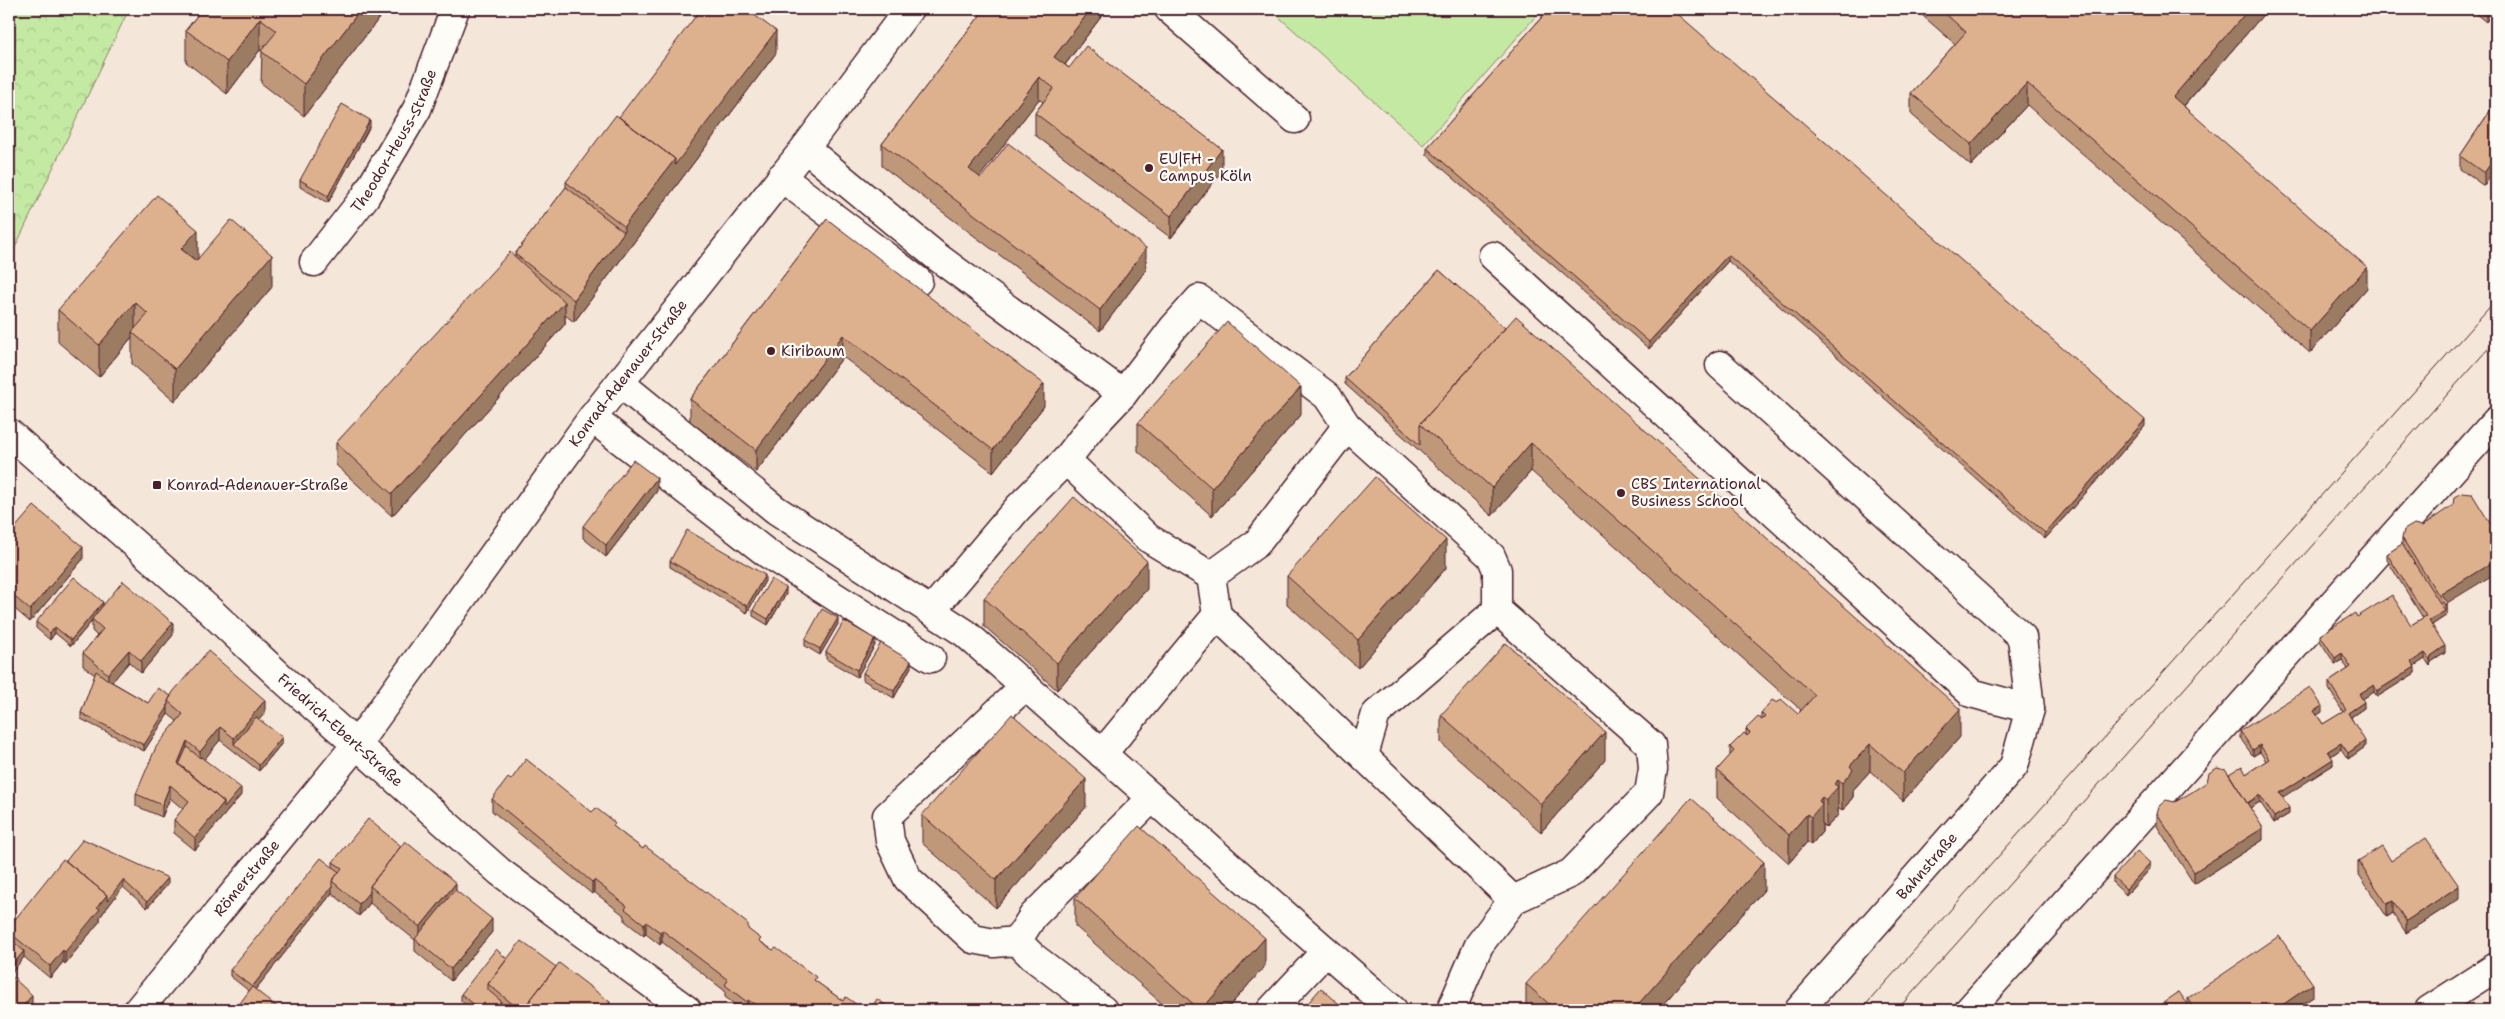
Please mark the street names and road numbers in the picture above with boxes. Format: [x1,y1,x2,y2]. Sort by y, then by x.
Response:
street label: Theodor-Heuss-Straße [346,66,441,217]
street label: Konrad-Adenauer-Straße [564,295,692,451]
street label: Friedrich-Ebert-Straße [273,669,407,791]
street label: Bahnstraße [1892,828,1962,904]
street label: Römerstraße [209,835,284,921]

